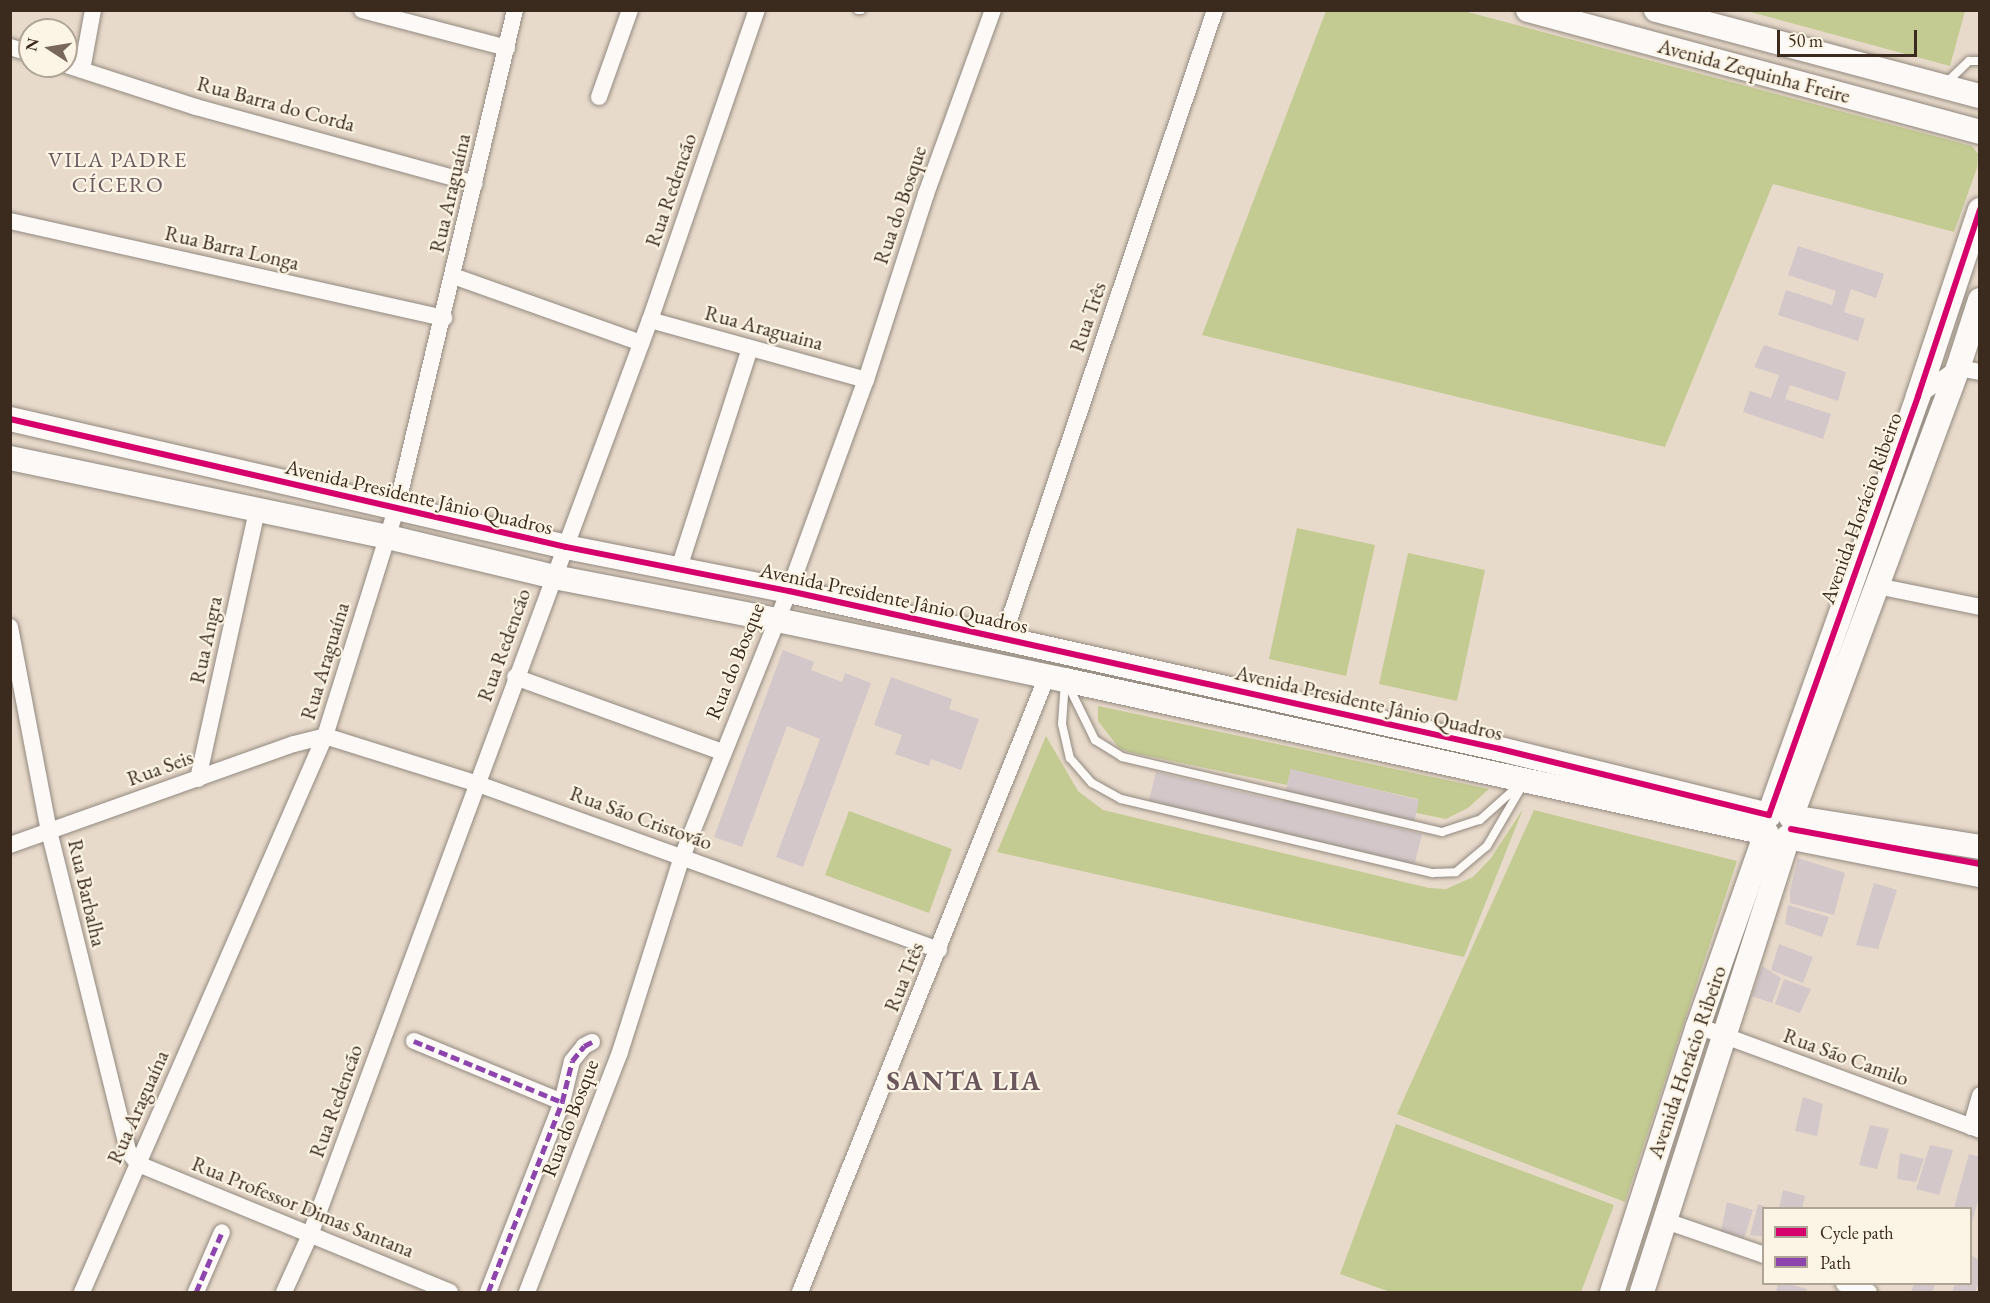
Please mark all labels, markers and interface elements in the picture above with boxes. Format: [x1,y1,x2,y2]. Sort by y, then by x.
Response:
north arrow [18,18,78,78]
scale bar [1780,18,1920,56]
text: 50 m [1788,29,1823,52]
street label: Avenida Zequinha Freire [1655,33,1853,109]
text: N [20,36,43,53]
street label: Rua Barra do Corda [194,71,358,137]
street label: Rua Redencão [640,130,702,250]
street label: Rua Araguaína [424,131,476,255]
street label: Rua do Bosque [868,142,932,268]
district label: VILA PADRE CÍCERO [48,146,188,198]
street label: Rua Barra Longa [162,220,302,276]
street label: Rua Três [1064,279,1112,355]
street label: Rua Araguaina [702,300,826,356]
street label: Avenida Horácio Ribeiro [1815,409,1907,607]
street label: Avenida Presidente Jânio Quadros [283,454,555,540]
street label: Avenida Presidente Jânio Quadros [758,557,1030,639]
street label: Rua Redencão [472,585,536,705]
street label: Rua Angra [184,594,228,686]
street label: Rua Araguaína [295,599,355,723]
street label: Rua do Bosque [700,599,770,723]
street label: Avenida Presidente Jânio Quadros [1233,660,1505,746]
street label: Rua Seis [124,744,196,792]
street label: Rua São Cristovão [566,781,716,855]
street label: Rua Barbalha [62,837,112,949]
street label: Rua Três [879,939,929,1015]
street label: Avenida Horácio Ribeiro [1642,962,1732,1162]
street label: Rua São Camilo [1780,1023,1912,1091]
street label: Rua Redencão [304,1041,368,1161]
street label: Rua Araguaína [102,1046,174,1168]
street label: Rua do Bosque [536,1056,604,1180]
district label: SANTA LIA [886,1065,1042,1097]
street label: Rua Professor Dimas Santana [188,1151,418,1263]
legend [1762,1207,1972,1285]
text: Cycle path [1820,1221,1894,1244]
text: Path [1820,1251,1851,1274]

